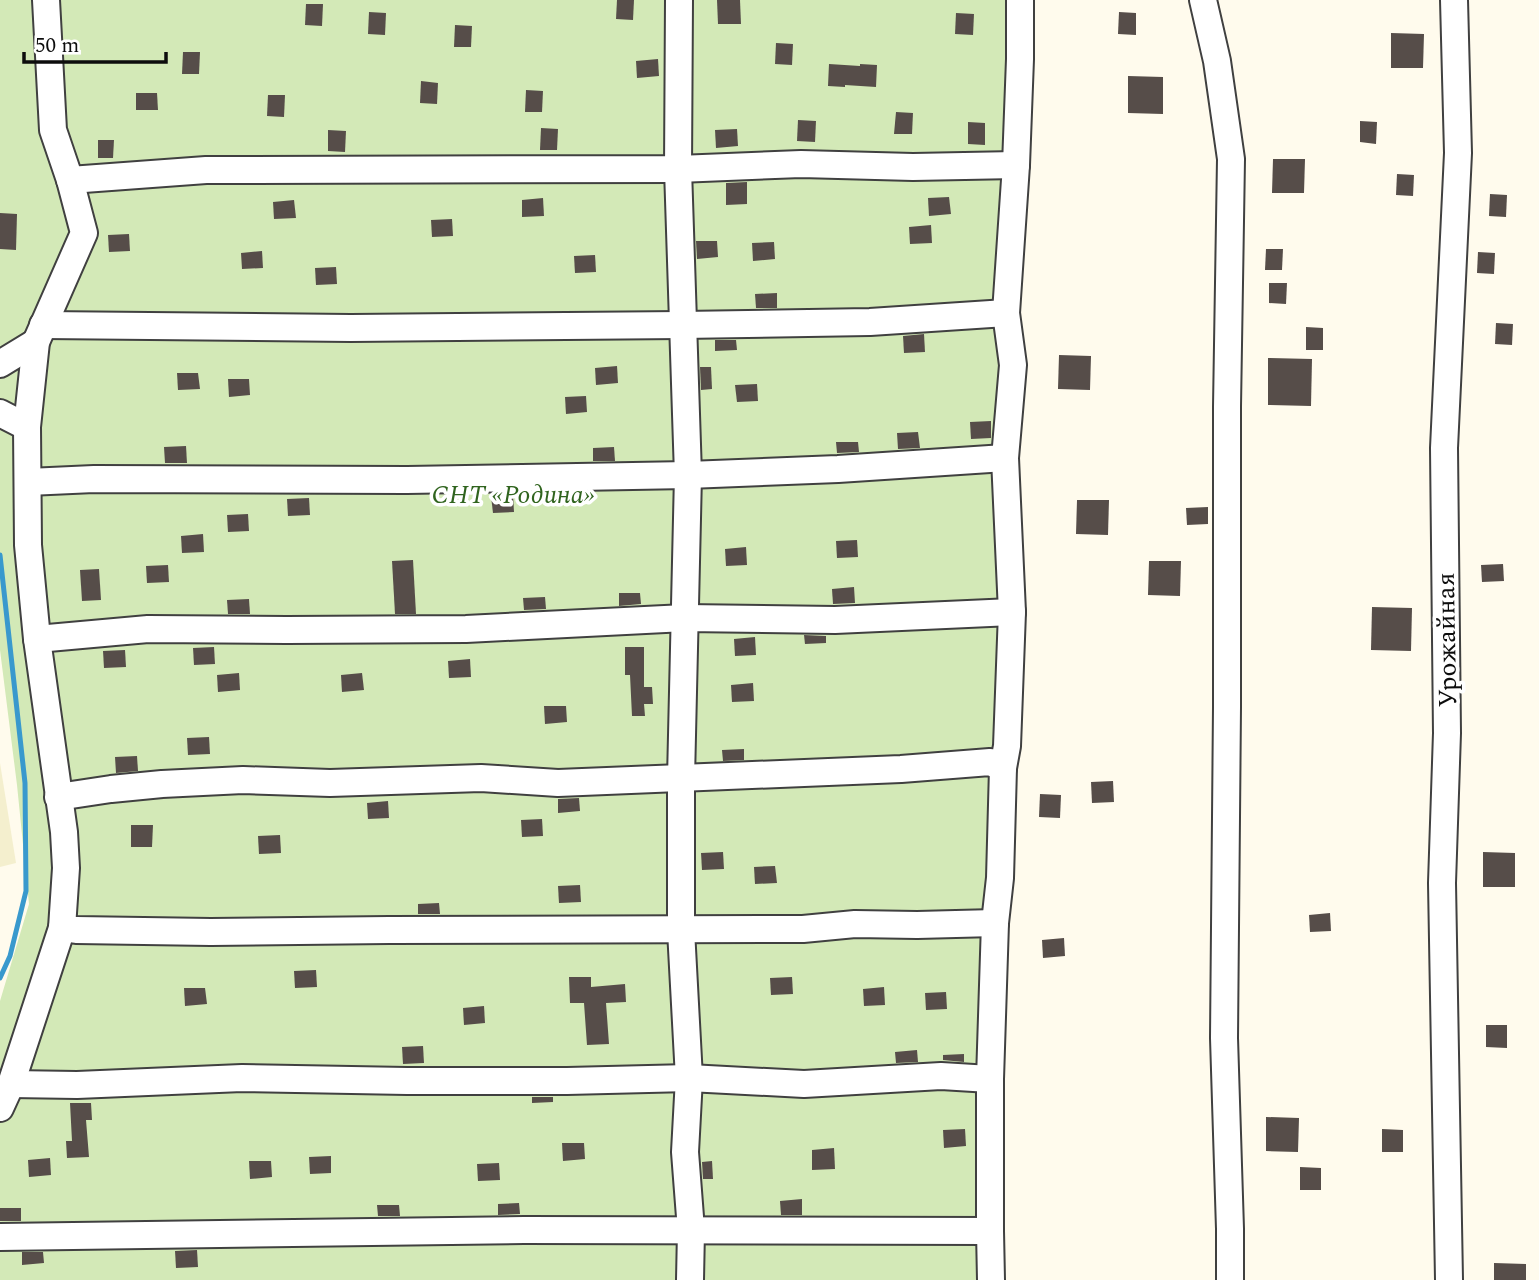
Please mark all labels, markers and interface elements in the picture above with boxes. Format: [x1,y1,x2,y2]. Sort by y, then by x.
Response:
scale bar [24,21,166,65]
text: 50 m [35,30,79,62]
park label: СНТ «Родина» [432,475,595,515]
street label: Урожайная [1426,572,1468,708]

